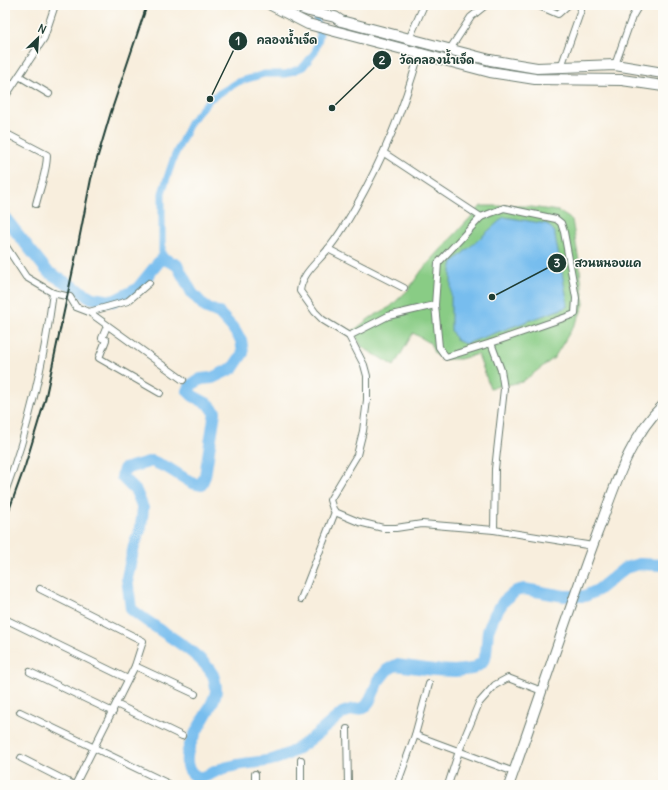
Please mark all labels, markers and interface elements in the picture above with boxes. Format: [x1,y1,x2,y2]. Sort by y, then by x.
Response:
north arrow [18,18,58,58]
text: N [36,21,49,37]
callout: คลองน้ำเจ็ด [228,29,325,52]
text: คลองน้ำเจ็ด [257,29,317,47]
text: 1 [236,33,240,48]
callout: วัดคลองน้ำเจ็ด [372,49,483,72]
text: วัดคลองน้ำเจ็ด [400,49,474,67]
text: 2 [379,52,386,67]
callout: สวนหนองแค [547,252,649,275]
text: 3 [554,255,561,270]
text: สวนหนองแค [575,256,641,270]

